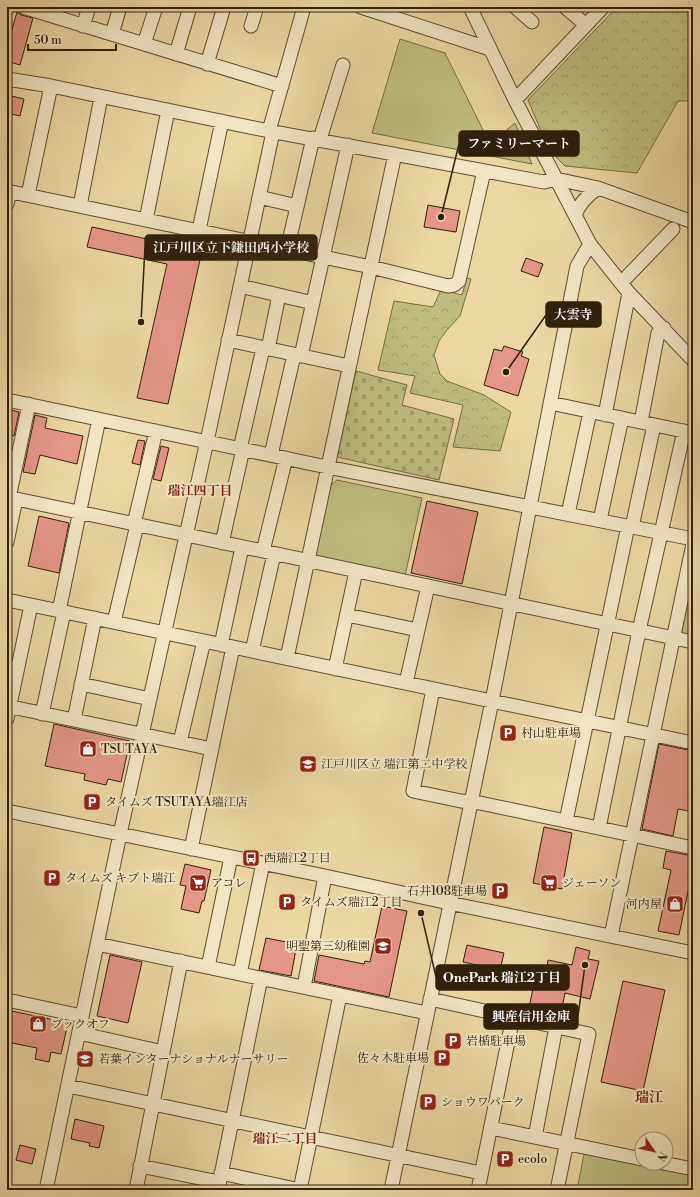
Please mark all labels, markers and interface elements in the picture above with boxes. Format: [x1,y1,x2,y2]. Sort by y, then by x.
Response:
scale bar [28,26,116,52]
text: 50 m [34,33,62,48]
callout: ファミリーマート [459,131,579,156]
text: ファミリーマート [467,136,571,152]
callout: 江戸川区立下鎌田西小学校 [145,235,317,260]
text: 江戸川区立下鎌田西小学校 [153,240,310,256]
callout: 大雲寺 [546,302,601,327]
text: 大雲寺 [553,307,593,323]
district label: 瑞江四丁目 [167,483,233,499]
parking icon: 村山駐車場 [498,723,518,743]
place label: 村山駐車場 [521,726,581,741]
shop icon: TSUTAYA [78,739,98,759]
place label: TSUTAYA [101,742,158,757]
school or university icon: 江戸川区立 瑞江第二中学校 [298,754,318,774]
place label: 江戸川区立 瑞江第二中学校 [321,757,467,772]
parking icon: タイムズ TSUTAYA瑞江店 [82,792,102,812]
place label: タイムズ TSUTAYA瑞江店 [105,795,248,810]
bus stop icon: 西瑞江2丁目 [241,848,261,868]
place label: 西瑞江2丁目 [264,851,331,866]
parking icon: タイムズ キプト瑞江 [42,868,62,888]
place label: タイムズ キプト瑞江 [65,871,175,886]
supermarket icon: アコレ [188,873,208,893]
supermarket icon: ジェーソン [539,873,559,893]
place label: アコレ [211,876,246,891]
place label: ジェーソン [562,876,621,891]
parking icon: 石井108駐車場 [490,881,510,901]
place label: 石井108駐車場 [407,884,487,899]
parking icon: タイムズ瑞江2丁目 [277,892,297,912]
shop icon: 河内屋 [665,894,685,914]
place label: タイムズ瑞江2丁目 [300,895,403,910]
place label: 河内屋 [626,897,662,912]
school or university icon: 明聖第三幼稚園 [373,936,393,956]
place label: 明聖第三幼稚園 [286,939,370,954]
callout: OnePark 瑞江2丁目 [436,965,569,990]
text: OnePark 瑞江2丁目 [443,970,561,986]
callout: 興産信用金庫 [484,1004,578,1029]
text: 興産信用金庫 [492,1009,570,1025]
shop icon: ブックオフ [28,1014,48,1034]
place label: ブックオフ [51,1017,110,1032]
parking icon: 岩楯駐車場 [443,1031,463,1051]
place label: 岩楯駐車場 [466,1034,526,1049]
parking icon: 佐々木駐車場 [432,1048,452,1068]
school or university icon: 若葉インターナショナルナーサリー [75,1049,95,1069]
place label: 佐々木駐車場 [357,1051,429,1066]
place label: 若葉インターナショナルナーサリー [98,1052,288,1067]
district label: 瑞江 [635,1089,663,1107]
parking icon: ショウワパーク [418,1092,438,1112]
place label: ショウワパーク [441,1095,525,1110]
district label: 瑞江二丁目 [252,1131,318,1147]
north arrow [634,1131,674,1171]
parking icon: ecolo [495,1149,515,1169]
text: N [653,1149,670,1164]
place label: ecolo [518,1152,547,1167]

